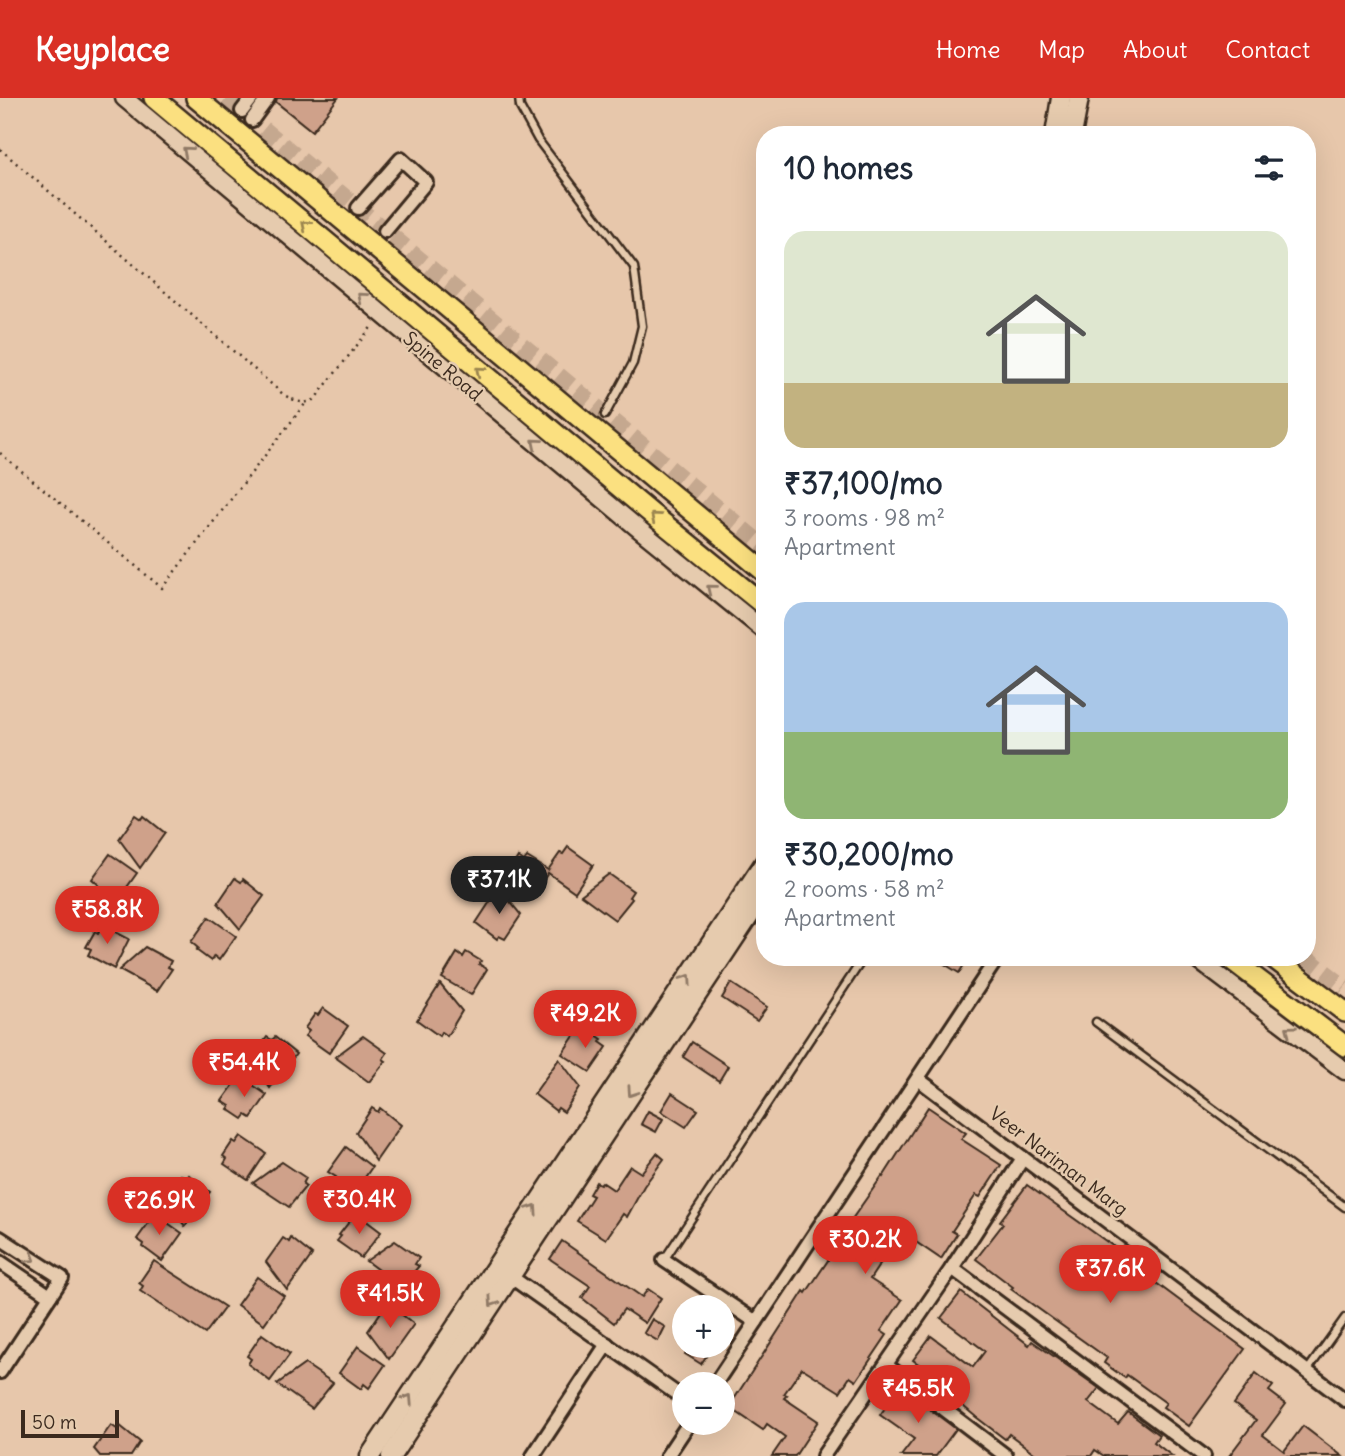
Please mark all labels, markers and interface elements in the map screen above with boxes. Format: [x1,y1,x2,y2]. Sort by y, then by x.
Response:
text: Keyplace [35,28,170,70]
text: Home [936,34,1000,64]
text: Map [1038,34,1085,64]
text: About [1123,34,1187,64]
text: Contact [1225,34,1310,64]
one-way arrow [183,147,196,159]
text: 10 homes [784,149,913,187]
icon: filters [1250,149,1288,187]
one-way arrow [301,221,314,233]
icon: home [973,276,1099,402]
one-way arrow [357,293,370,305]
street label: Spine Road [399,326,487,406]
one-way arrow [476,367,489,379]
one-way arrow [532,439,545,451]
text: ₹37,100/mo [784,464,943,502]
text: 3 rooms · 98 m² [784,503,945,532]
one-way arrow [650,513,663,525]
text: Apartment [784,532,896,561]
one-way arrow [707,584,719,597]
icon: home [973,647,1099,773]
text: ₹30,200/mo [784,835,954,873]
pin: ₹37.1K [442,856,556,916]
text: ₹37.1K [467,864,531,893]
text: 2 rooms · 58 m² [784,874,945,903]
pin: ₹58.8K [50,886,164,946]
text: ₹58.8K [71,894,143,923]
text: Apartment [784,903,896,932]
one-way arrow [679,974,692,987]
pin: ₹49.2K [528,990,642,1050]
text: ₹49.2K [550,998,620,1027]
one-way arrow [1286,1026,1298,1038]
pin: ₹54.4K [187,1040,301,1099]
text: ₹54.4K [208,1047,280,1076]
one-way arrow [628,1084,640,1097]
street label: Veer Nariman Marg [985,1101,1133,1221]
pin: ₹30.4K [302,1176,416,1236]
pin: ₹26.9K [102,1178,216,1237]
text: ₹30.4K [322,1184,396,1213]
text: ₹26.9K [123,1185,195,1214]
one-way arrow [525,1204,537,1217]
pin: ₹30.2K [808,1216,922,1276]
text: ₹30.2K [829,1224,901,1253]
pin: ₹37.6K [1053,1246,1167,1305]
one-way arrow [23,1250,36,1262]
text: ₹37.6K [1075,1253,1145,1282]
pin: ₹41.5K [333,1270,447,1330]
text: ₹41.5K [356,1278,424,1307]
one-way arrow [489,1294,501,1307]
map controls [672,1295,735,1435]
button: + [672,1295,735,1358]
pin: ₹45.5K [861,1366,975,1425]
button: − [672,1372,735,1435]
text: ₹45.5K [882,1373,954,1402]
one-way arrow [399,1394,412,1407]
scale bar [21,1407,119,1439]
text: 50 m [32,1410,77,1434]

